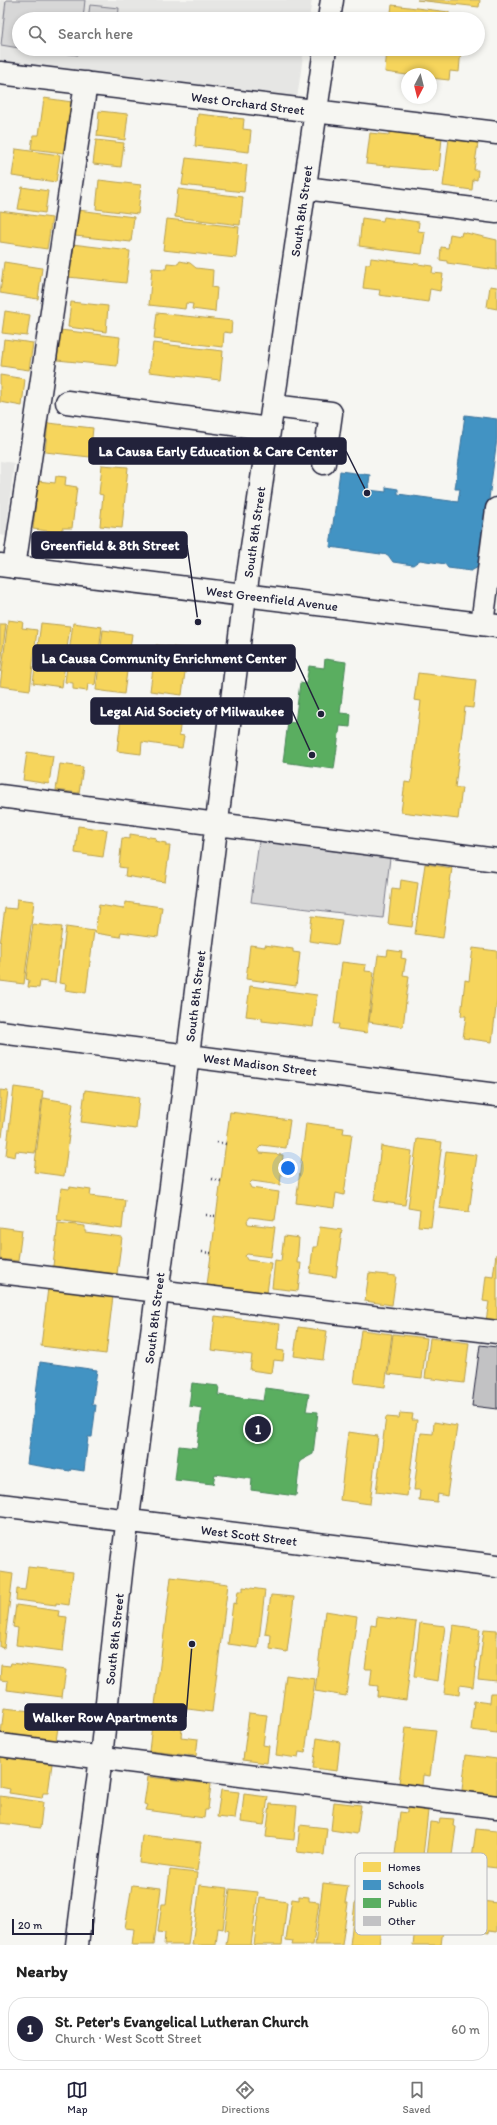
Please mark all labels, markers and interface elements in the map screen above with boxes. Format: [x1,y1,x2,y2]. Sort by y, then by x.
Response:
search box [12,12,485,56]
icon: search [26,23,48,45]
text: Search here [58,25,133,43]
north arrow [401,68,437,104]
street label: West Orchard Street [190,89,306,118]
street label: South 8th Street [288,164,315,258]
callout: La Causa Early Education & Care Center [89,438,346,464]
text: La Causa Early Education & Care Center [98,443,338,460]
street label: South 8th Street [241,485,268,579]
callout: Greenfield & 8th Street [32,532,187,558]
text: Greenfield & 8th Street [40,537,180,554]
street label: West Greenfield Avenue [205,583,339,614]
callout: La Causa Community Enrichment Center [33,645,295,671]
text: La Causa Community Enrichment Center [42,650,287,667]
callout: Legal Aid Society of Milwaukee [91,698,292,724]
text: Legal Aid Society of Milwaukee [100,703,284,720]
street label: South 8th Street [182,949,209,1043]
street label: West Madison Street [202,1050,318,1079]
your location [278,1158,298,1178]
street label: South 8th Street [141,1271,168,1365]
pin: 1 [245,1414,271,1444]
street label: West Scott Street [200,1522,298,1549]
street label: South 8th Street [102,1592,127,1686]
callout: Walker Row Apartments [25,1704,186,1730]
text: Walker Row Apartments [33,1709,177,1726]
legend [355,1853,487,1935]
text: Homes [388,1861,421,1874]
text: Schools [388,1879,424,1892]
text: Public [388,1897,417,1910]
text: Other [388,1915,416,1928]
scale bar [12,1917,94,1936]
text: 20 m [18,1919,42,1932]
text: Nearby [16,1961,68,1981]
text: St. Peter's Evangelical Lutheran Church [55,2013,309,2031]
text: 1 [27,2022,33,2037]
text: 60 m [451,2022,480,2037]
text: Church · West Scott Street [55,2031,202,2046]
tab: Map [66,2079,88,2116]
tab: Directions [221,2079,270,2116]
tab: Saved [402,2079,431,2116]

